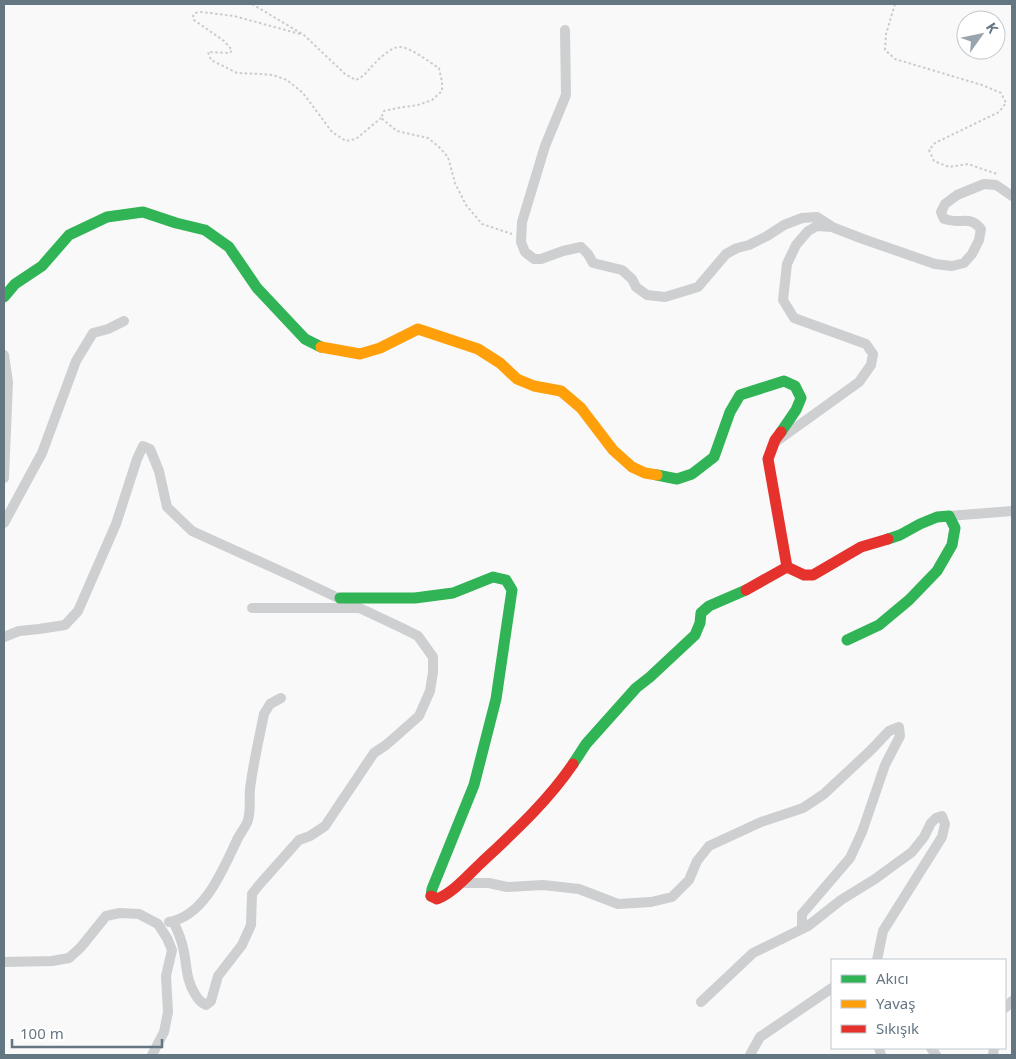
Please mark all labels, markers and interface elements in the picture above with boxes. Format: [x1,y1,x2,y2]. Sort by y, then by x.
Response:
north arrow [956,10,1006,60]
text: K [982,19,1003,37]
legend [831,959,1006,1049]
text: Akıcı [876,968,909,988]
text: Yavaş [876,993,915,1013]
scale bar [12,1016,162,1048]
text: Sıkışık [876,1018,919,1038]
text: 100 m [20,1023,64,1043]

